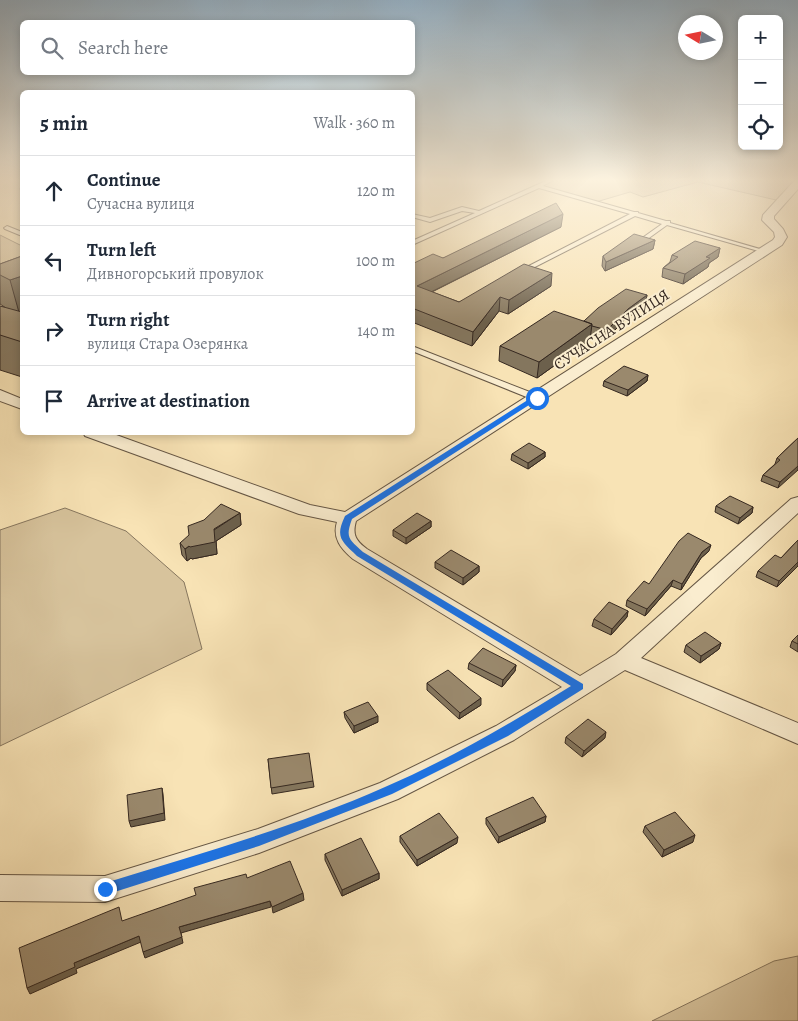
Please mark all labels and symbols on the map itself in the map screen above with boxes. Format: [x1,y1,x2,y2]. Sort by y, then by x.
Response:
north arrow [678,15,723,60]
street label: СУЧАСНА ВУЛИЦЯ [549,284,674,376]
route start [526,387,549,410]
route end [94,878,117,901]

